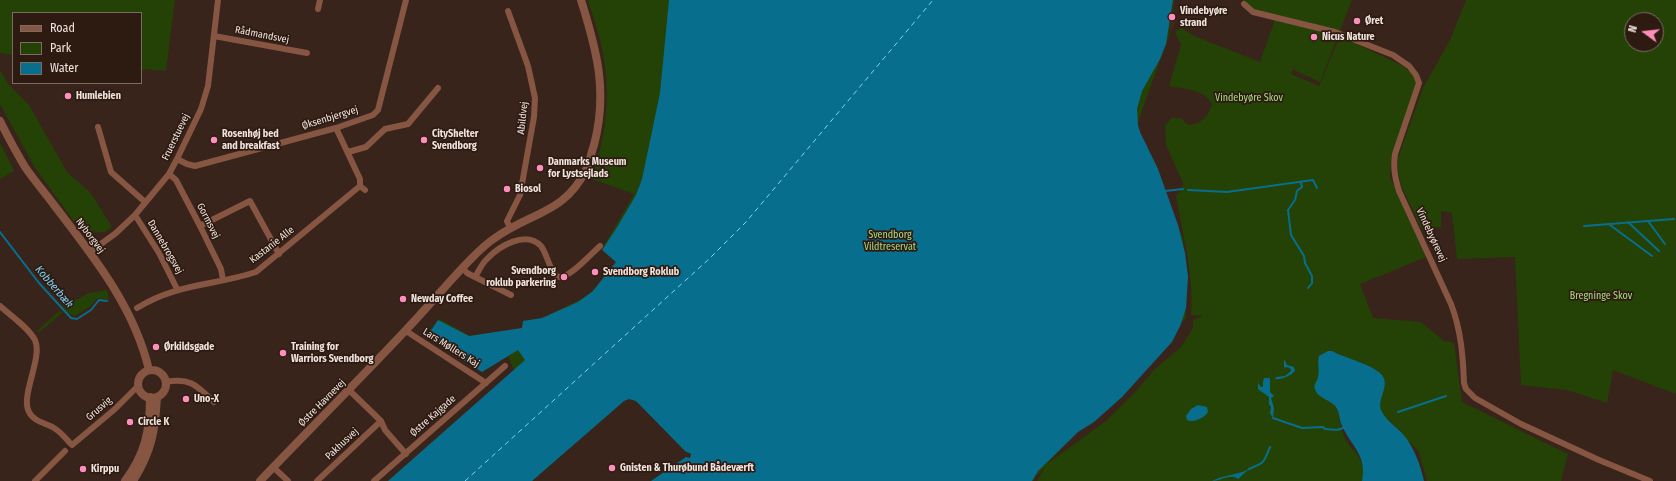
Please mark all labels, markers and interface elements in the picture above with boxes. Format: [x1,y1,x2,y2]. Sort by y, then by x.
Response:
place label: Vindebyøre strand [1180,5,1227,28]
legend [12,12,142,84]
marker: Vindebyøre strand [1167,12,1177,22]
north arrow [1624,12,1664,52]
place label: Øret [1365,15,1383,27]
marker: Øret [1352,16,1362,26]
text: Road [50,21,75,35]
street label: Rådmandsvej [234,24,290,46]
text: N [1626,24,1640,34]
place label: Nicus Nature [1322,31,1375,43]
marker: Nicus Nature [1309,32,1319,42]
text: Park [50,41,71,55]
text: Water [50,61,78,75]
place label: Humlebien [76,90,121,102]
marker: Humlebien [63,91,73,101]
park label: Vindebyøre Skov [1215,92,1283,104]
street label: Abildvej [515,101,531,135]
street label: Øksenbjergvej [300,104,360,132]
street label: Fruerstuevej [160,112,192,162]
place label: Rosenhøj bed and breakfast [222,128,279,152]
place label: CityShelter Svendborg [432,128,478,152]
marker: Rosenhøj bed and breakfast [209,135,219,145]
marker: CityShelter Svendborg [419,135,429,145]
place label: Danmarks Museum for Lystsejlads [548,156,626,180]
marker: Danmarks Museum for Lystsejlads [535,163,545,173]
place label: Biosol [515,183,541,195]
marker: Biosol [502,184,512,194]
street label: Gormsvej [194,201,222,241]
street label: Vindebyørevej [1413,206,1449,264]
street label: Nyborgvej [73,216,107,256]
street label: Dannebrogsvej [145,218,185,276]
street label: Kastanie Alle [247,224,297,266]
park label: Svendborg Vildtreservat [864,229,916,252]
water label: Kobberbæk [32,263,76,311]
place label: Svendborg roklub parkering [486,265,556,288]
place label: Svendborg Roklub [603,266,679,278]
marker: Svendborg Roklub [590,267,600,277]
marker: Svendborg roklub parkering [559,272,569,282]
park label: Bregninge Skov [1570,290,1632,302]
place label: Newday Coffee [411,293,473,305]
marker: Newday Coffee [398,294,408,304]
street label: Lars Møllers Kaj [421,326,481,370]
place label: Ørkildsgade [164,341,214,353]
place label: Training for Warriors Svendborg [291,341,373,364]
marker: Ørkildsgade [151,342,161,352]
marker: Training for Warriors Svendborg [278,348,288,358]
street label: Østre Havnevej [296,377,348,429]
place label: Uno-X [194,393,219,405]
street label: Østre Kajgade [408,393,458,439]
marker: Uno-X [181,394,191,404]
street label: Grusvig [84,395,114,423]
place label: Circle K [138,416,169,428]
marker: Circle K [125,417,135,427]
street label: Pakhusvej [323,426,361,462]
place label: Gnisten & Thurøbund Bådeværft [620,462,754,474]
place label: Kirppu [91,463,119,475]
marker: Gnisten & Thurøbund Bådeværft [607,463,617,473]
marker: Kirppu [78,464,88,474]

